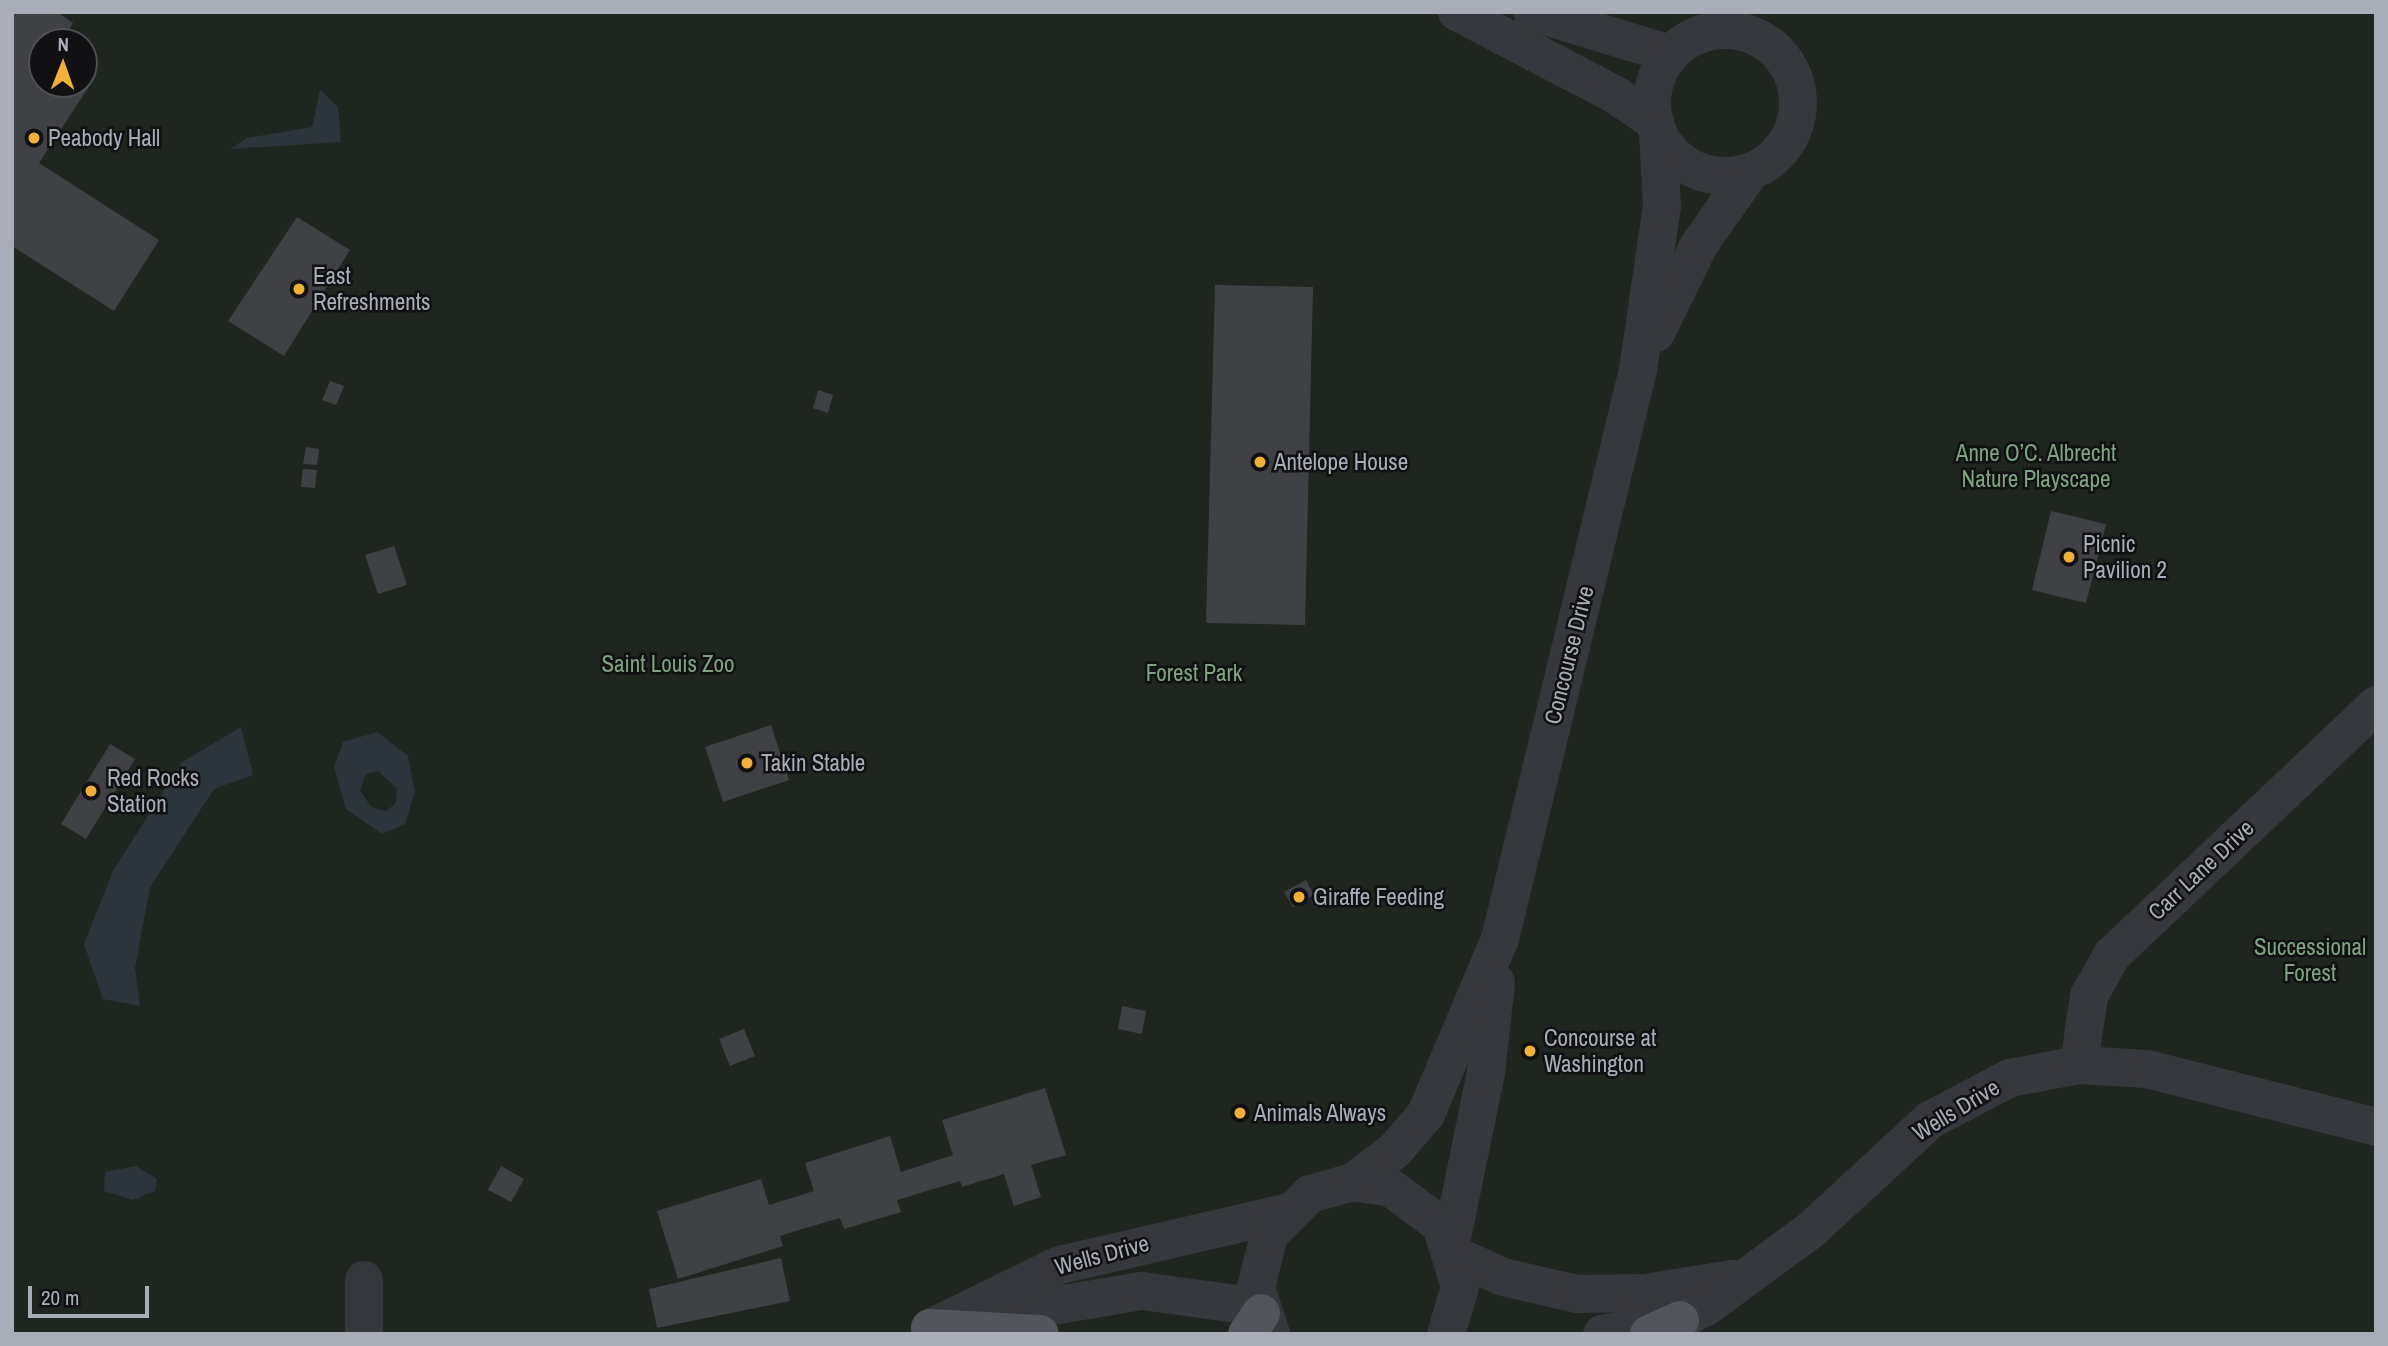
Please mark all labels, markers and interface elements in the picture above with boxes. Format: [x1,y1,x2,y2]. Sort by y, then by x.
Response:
north arrow [28,28,98,98]
text: N [57,31,69,57]
place label: Peabody Hall [48,124,160,152]
marker: Peabody Hall [26,130,42,146]
place label: East Refreshments [313,262,430,316]
marker: East Refreshments [291,281,307,297]
park label: Anne O’C. Albrecht Nature Playscape [1955,439,2117,493]
place label: Antelope House [1274,448,1408,476]
marker: Antelope House [1252,454,1268,470]
place label: Picnic Pavilion 2 [2083,530,2167,584]
marker: Picnic Pavilion 2 [2061,549,2077,565]
street label: Concourse Drive [1538,583,1600,727]
park label: Saint Louis Zoo [601,650,735,678]
park label: Forest Park [1146,659,1242,687]
place label: Takin Stable [761,749,865,777]
marker: Takin Stable [739,755,755,771]
place label: Red Rocks Station [107,764,199,818]
marker: Red Rocks Station [81,781,101,801]
street label: Carr Lane Drive [2143,814,2259,926]
place label: Giraffe Feeding [1313,883,1444,911]
marker: Giraffe Feeding [1291,889,1307,905]
park label: Successional Forest [2254,933,2366,987]
place label: Concourse at Washington [1544,1024,1656,1078]
marker: Concourse at Washington [1522,1043,1538,1059]
street label: Wells Drive [1908,1073,2004,1147]
place label: Animals Always [1254,1099,1387,1127]
marker: Animals Always [1232,1105,1248,1121]
street label: Wells Drive [1052,1229,1152,1281]
scale bar [32,1272,152,1316]
text: 20 m [41,1283,79,1312]

